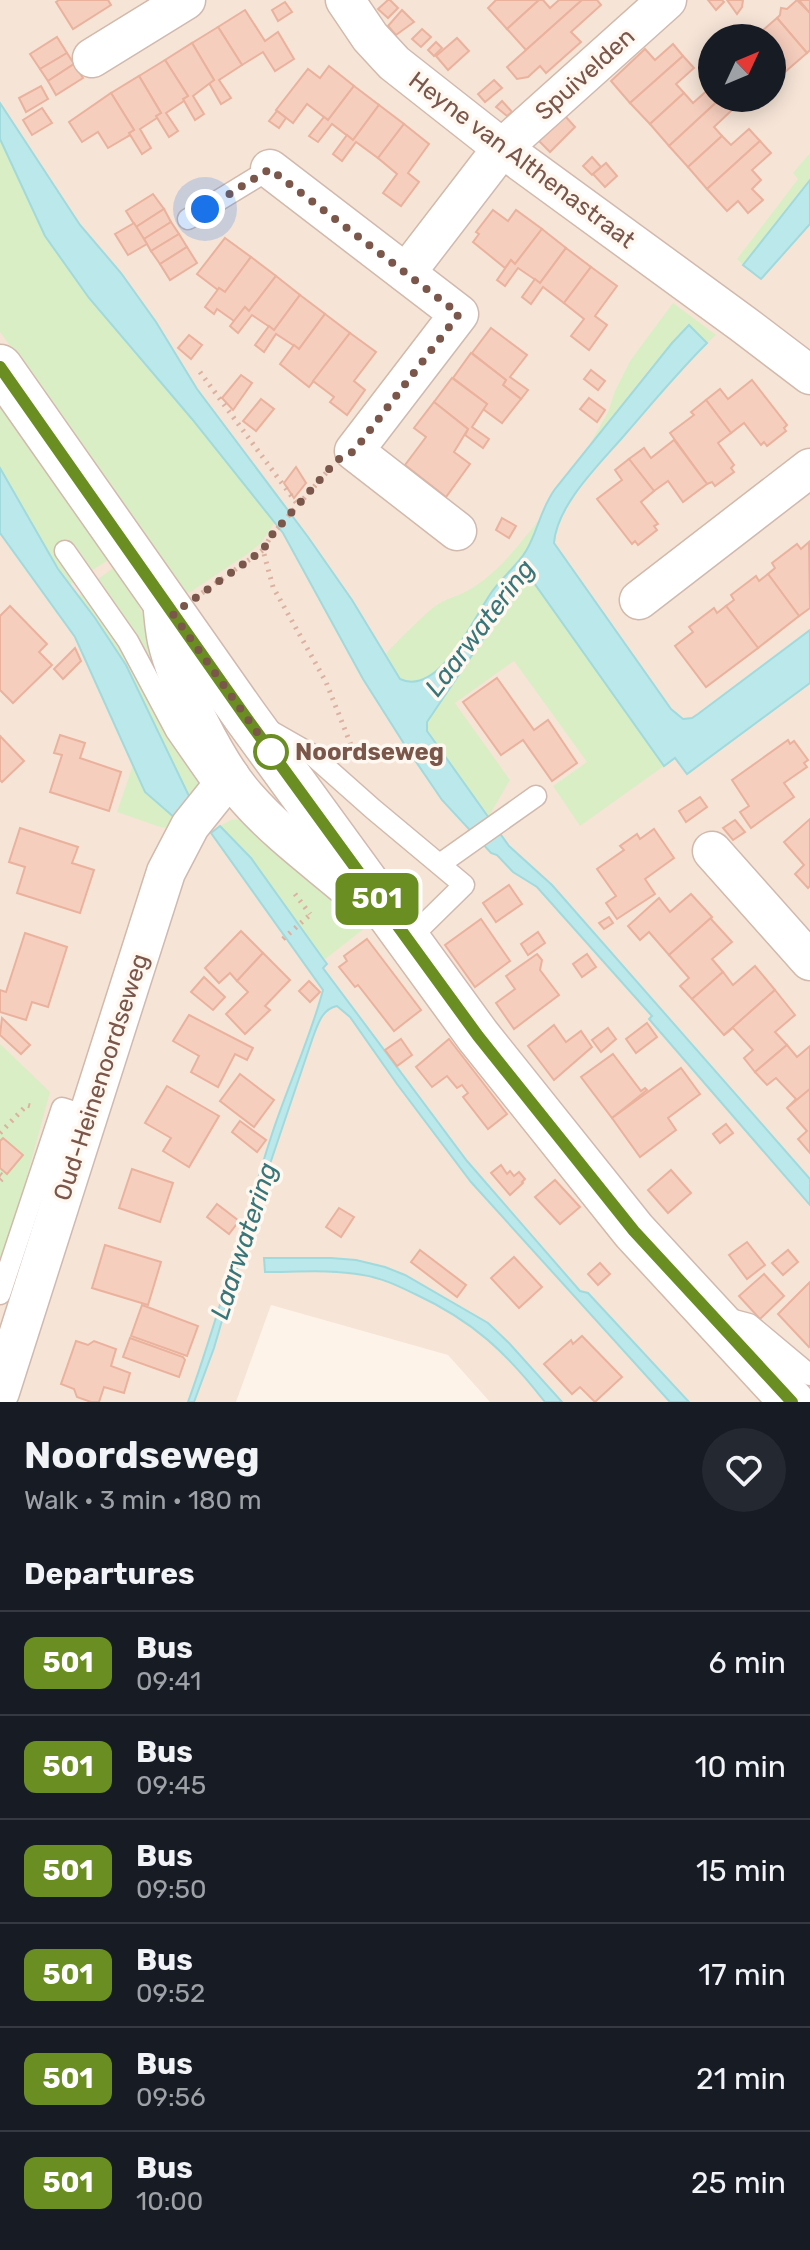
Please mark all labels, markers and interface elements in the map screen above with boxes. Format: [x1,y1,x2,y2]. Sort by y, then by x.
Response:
street label: Spuivelden [530,22,640,126]
north arrow [698,24,786,112]
map controls [698,24,786,112]
street label: Heyne van Althenastraat [403,66,641,254]
your location [185,189,225,229]
water label: Laarwatering [419,554,541,702]
marker: Noordseweg [254,735,288,769]
place label: Noordseweg [295,738,444,766]
line badge: 501 [331,873,423,925]
text: 501 [351,882,403,915]
street label: Oud-Heinenoordseweg [48,950,154,1204]
water label: Laarwatering [204,1159,284,1323]
button: heart [702,1428,786,1512]
text: Noordseweg [24,1432,260,1478]
text: Walk · 3 min · 180 m [24,1485,262,1516]
text: Departures [24,1556,195,1592]
text: Bus [136,1630,193,1666]
text: 6 min [708,1645,786,1681]
text: 501 [42,1646,94,1679]
text: 09:41 [136,1666,201,1697]
text: Bus [136,1734,193,1770]
text: 10 min [695,1749,786,1785]
text: 501 [42,1750,94,1783]
text: 09:45 [136,1770,206,1801]
text: Bus [136,1838,193,1874]
text: 15 min [696,1853,786,1889]
text: 501 [42,1854,94,1887]
text: 09:50 [136,1874,207,1905]
text: Bus [136,1942,193,1978]
text: 17 min [698,1957,786,1993]
text: 501 [42,1958,94,1991]
text: 09:52 [136,1978,205,2009]
text: Bus [136,2046,193,2082]
text: 21 min [696,2061,786,2097]
text: 501 [42,2062,94,2095]
text: 09:56 [136,2082,206,2113]
text: Bus [136,2150,193,2186]
text: 25 min [691,2165,786,2201]
text: 501 [42,2166,94,2199]
text: 10:00 [136,2186,203,2217]

